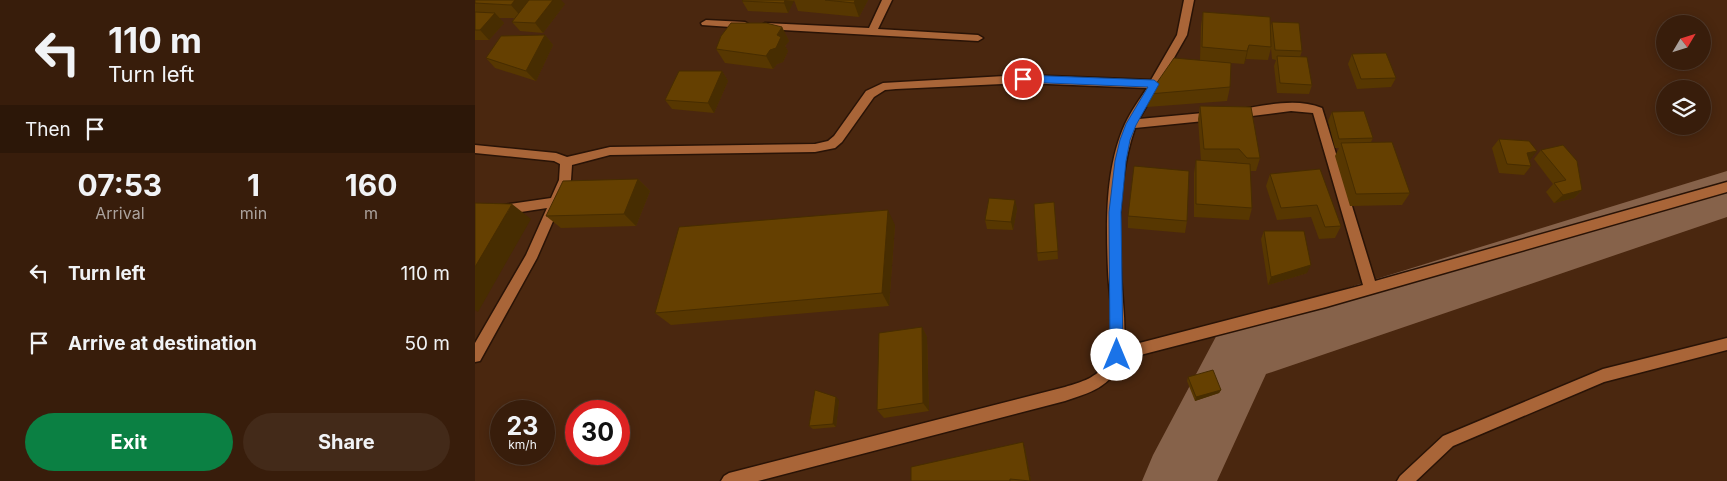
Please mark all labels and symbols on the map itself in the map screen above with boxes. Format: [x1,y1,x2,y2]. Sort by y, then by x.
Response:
north arrow [1656,15,1711,70]
pin [1002,58,1044,100]
position arrow [1090,328,1142,380]
speed limit sign: 30 [565,400,630,465]

